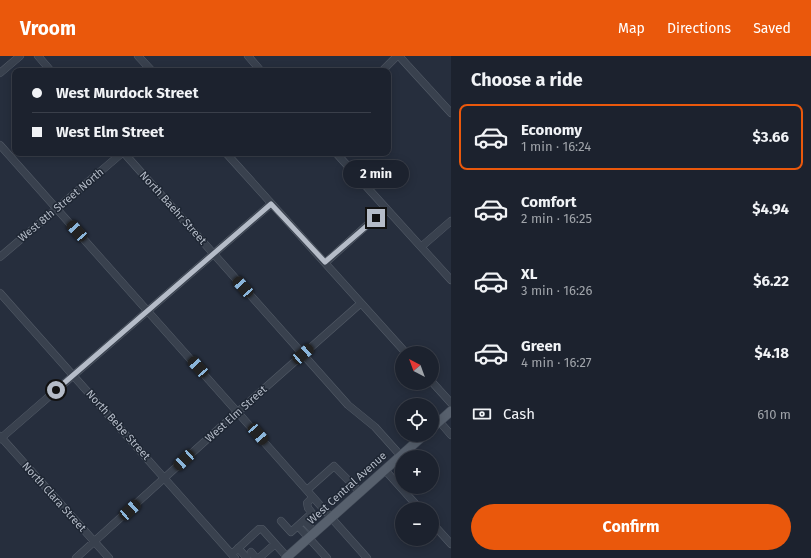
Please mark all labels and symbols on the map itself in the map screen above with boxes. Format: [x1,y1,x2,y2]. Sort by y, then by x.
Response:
callout: 2 min [343,160,409,188]
street label: West 8th Street North [16,165,106,245]
street label: North Baehr Street [137,169,209,247]
route end [367,209,385,227]
car [65,218,89,244]
car [231,274,255,300]
car [290,342,316,366]
north arrow [395,346,439,390]
car [186,354,210,380]
route start [47,381,65,399]
street label: West Elm Street [203,383,269,445]
street label: North Bebe Street [83,387,153,463]
car [246,421,270,447]
car [171,447,197,473]
street label: West Central Avenue [305,449,389,527]
street label: North Clara Street [19,459,89,535]
car [117,498,143,522]

